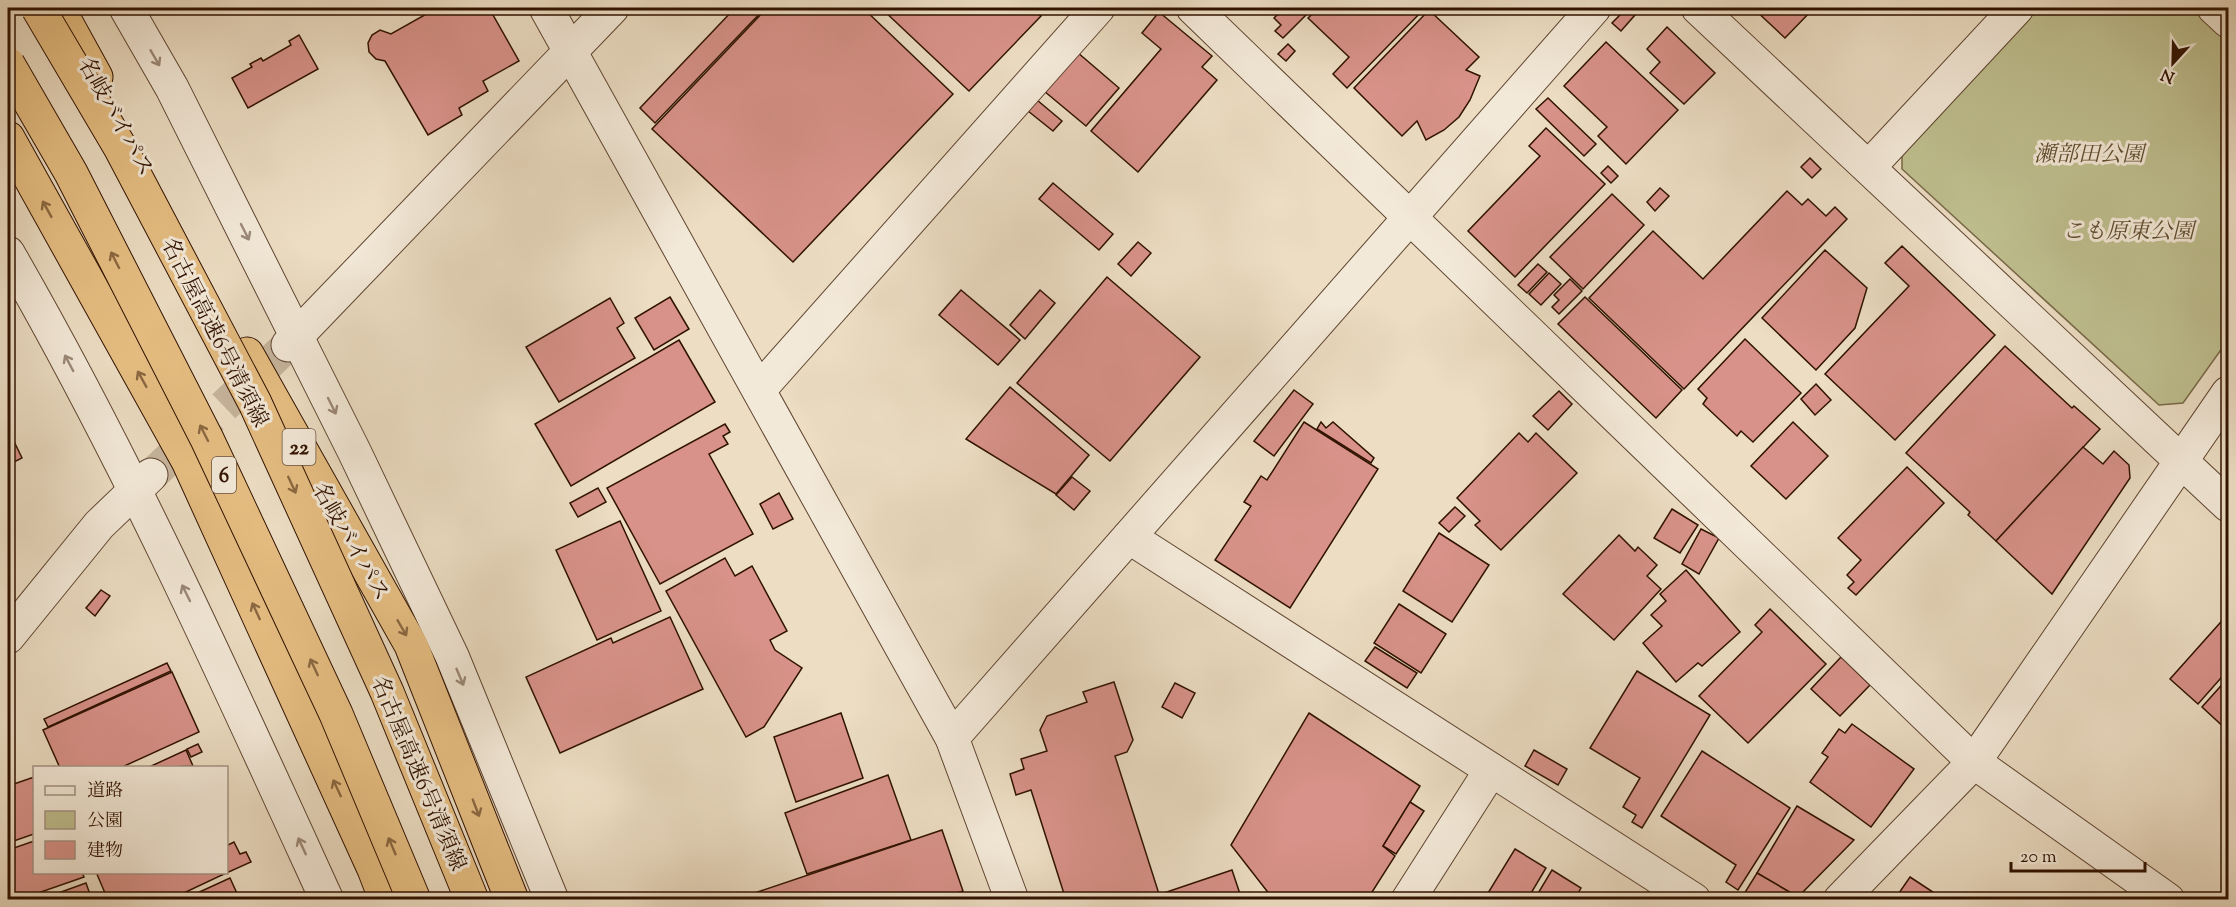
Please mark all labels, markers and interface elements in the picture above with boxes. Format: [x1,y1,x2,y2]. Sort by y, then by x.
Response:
north arrow [2143,33,2203,93]
one-way arrow [149,49,161,66]
street label: 名岐バイパス [68,52,160,183]
text: N [2158,61,2179,88]
park label: 瀬部田公園 [2034,140,2147,172]
one-way arrow [41,201,53,218]
park label: こも原東公園 [2062,217,2197,249]
one-way arrow [240,222,251,240]
street label: 名古屋高速6号清須線 [152,233,275,434]
one-way arrow [109,251,120,269]
one-way arrow [62,354,74,372]
one-way arrow [136,371,147,389]
one-way arrow [326,397,338,415]
one-way arrow [198,425,209,443]
road number: 22 [282,429,316,465]
road number: 6 [212,457,236,493]
one-way arrow [288,476,299,494]
street label: 名岐バイパス [303,478,396,607]
one-way arrow [179,584,191,602]
one-way arrow [250,602,261,620]
one-way arrow [396,619,408,636]
one-way arrow [308,658,320,676]
one-way arrow [455,667,466,686]
street label: 名古屋高速6号清須線 [362,672,473,877]
legend [33,766,228,874]
text: 道路 [87,779,123,805]
one-way arrow [331,780,343,798]
one-way arrow [471,799,482,817]
text: 公園 [87,809,123,835]
scale bar [2011,835,2144,873]
one-way arrow [386,837,397,855]
one-way arrow [296,838,308,856]
text: 建物 [87,839,123,865]
text: 20 m [2020,845,2057,871]

